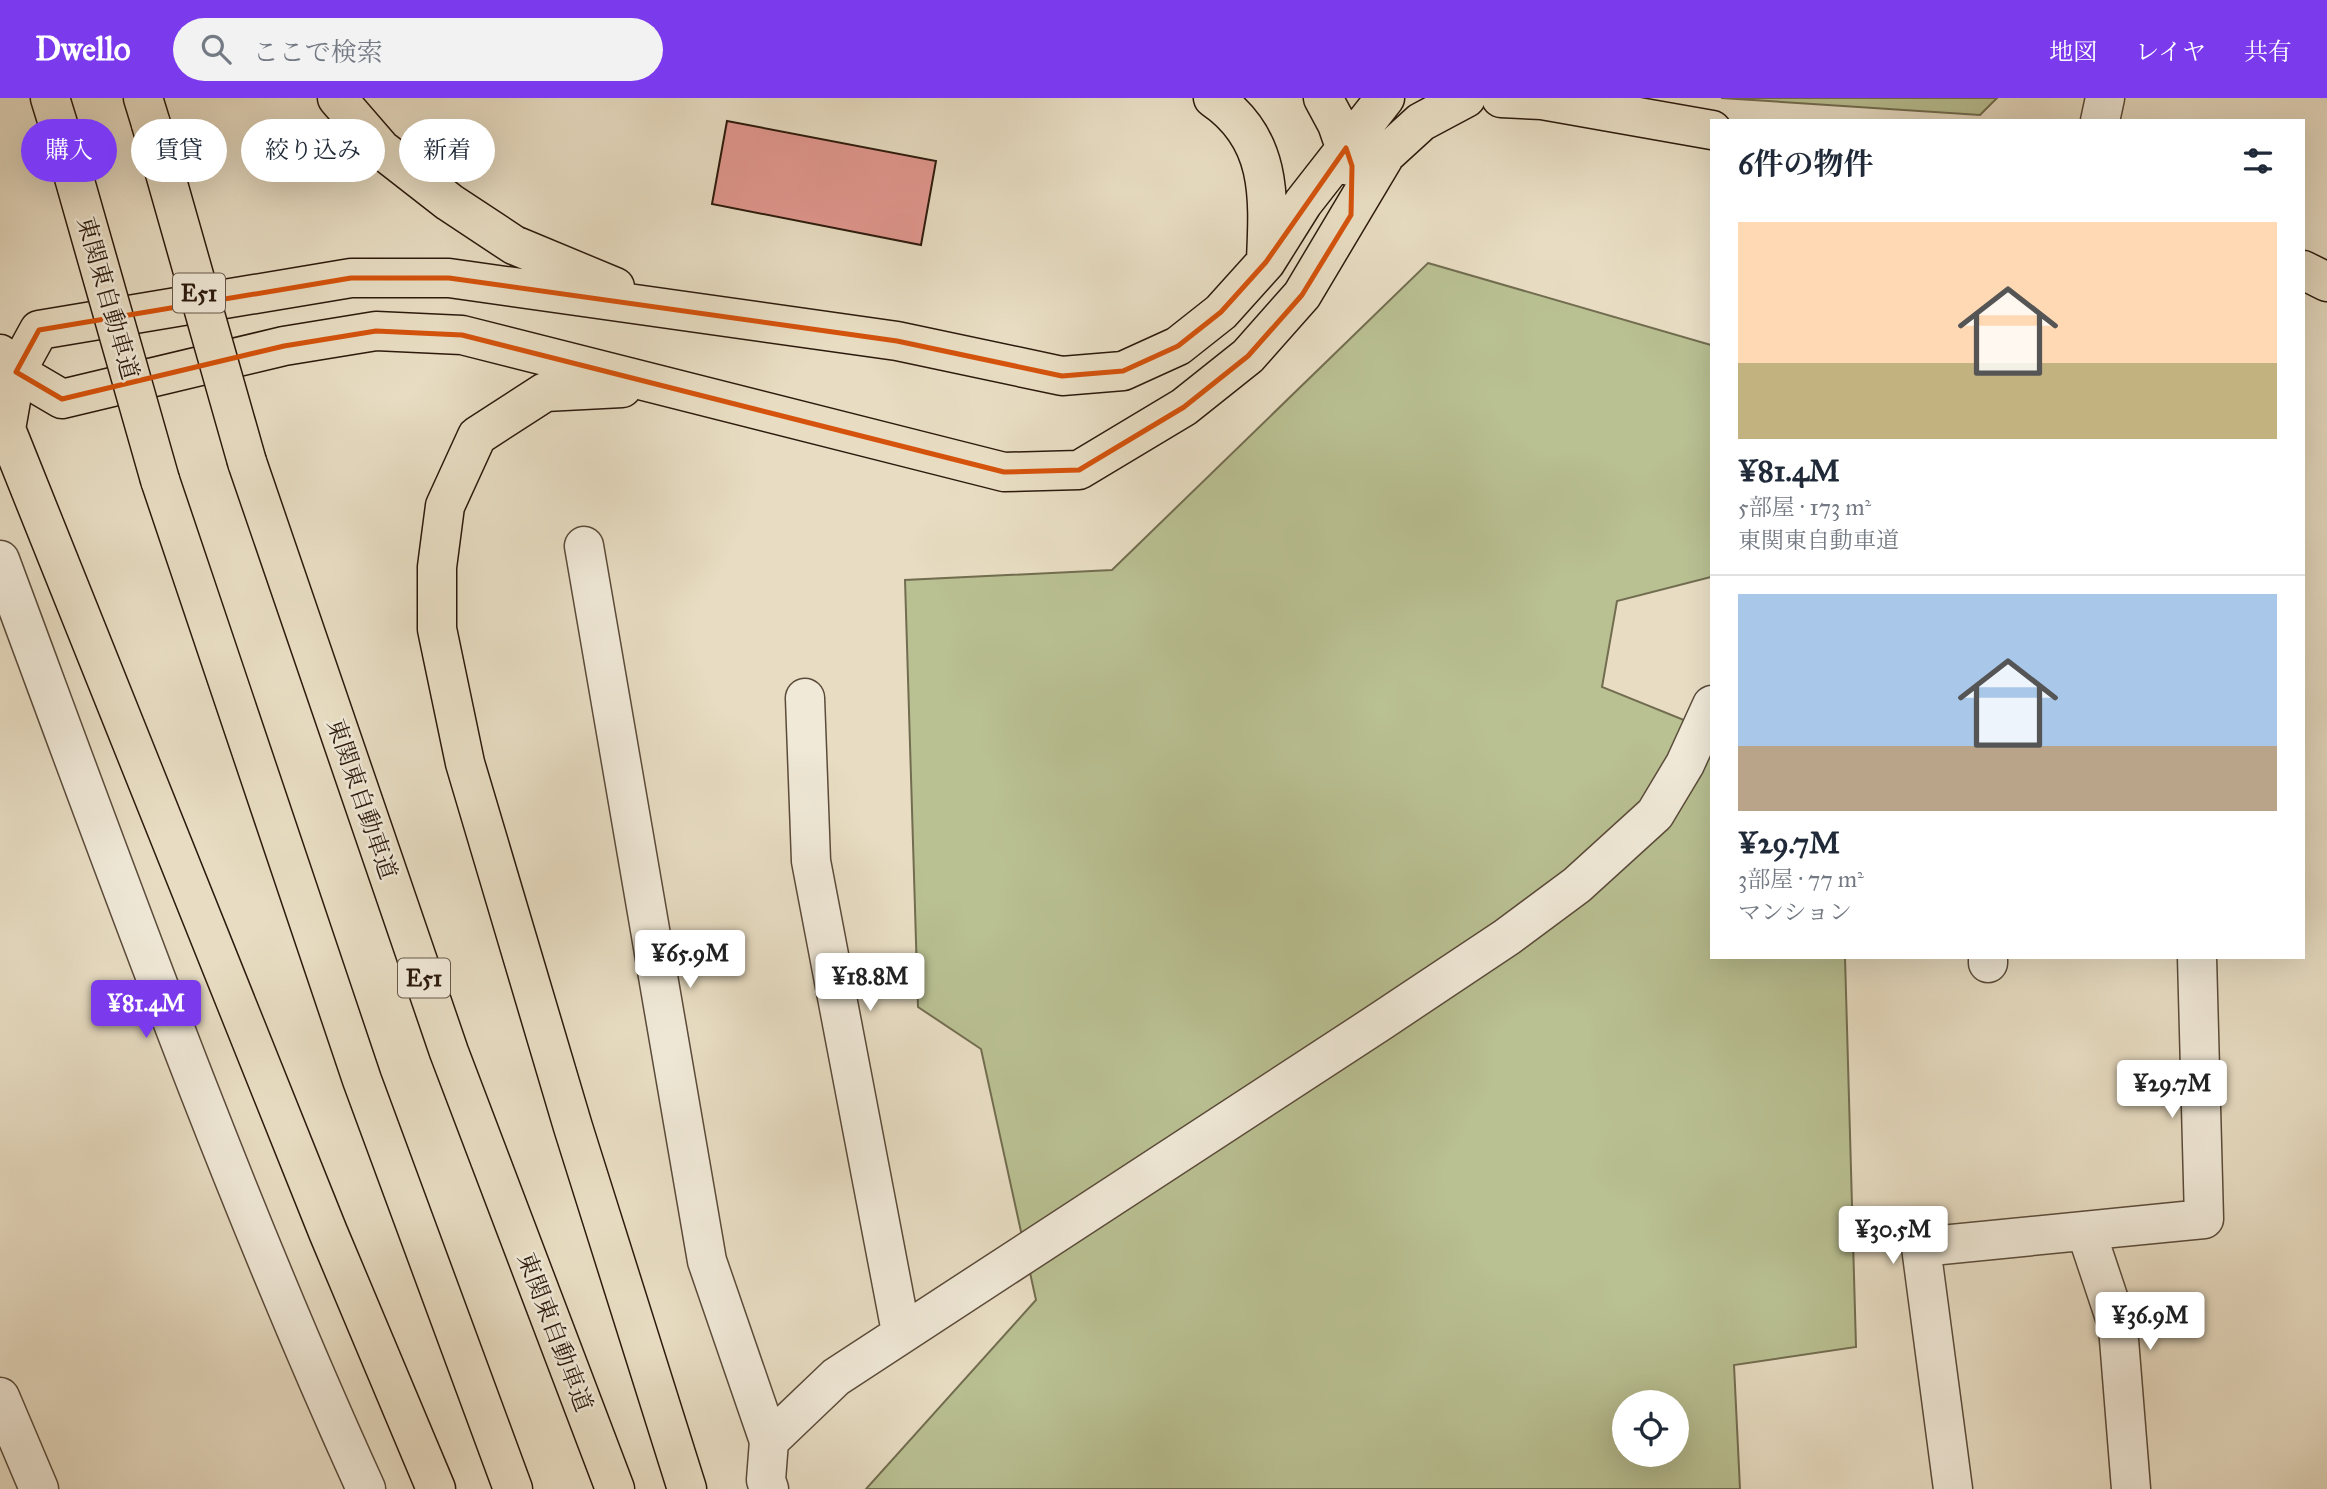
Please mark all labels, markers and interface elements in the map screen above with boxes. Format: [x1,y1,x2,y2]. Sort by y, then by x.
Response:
search box [173,18,663,81]
text: Dwello [35,29,131,69]
icon: search [197,30,235,68]
text: ここで検索 [253,36,383,68]
text: 地図 [2049,37,2097,67]
text: レイヤ [2135,37,2206,67]
text: 共有 [2244,37,2292,67]
chip: 購入 [21,119,117,182]
chip: 賃貸 [131,119,227,182]
chip: 絞り込み [241,119,385,182]
chip: 新着 [399,119,495,182]
icon: filters [2239,142,2277,180]
text: 6件の物件 [1738,146,1873,182]
street label: 東関東自動車道 [70,213,146,383]
icon: home [1945,268,2071,394]
road number: E51 [173,274,225,312]
text: ¥81.4M [1738,453,1840,489]
text: 5部屋 · 173 m² [1738,493,1871,521]
text: 東関東自動車道 [1738,526,1899,554]
icon: home [1945,640,2071,766]
street label: 東関東自動車道 [320,715,404,883]
text: ¥29.7M [1738,825,1840,861]
text: 3部屋 · 77 m² [1738,865,1864,893]
text: マンション [1738,898,1852,926]
pin: ¥65.9M [633,930,747,990]
text: ¥65.9M [651,939,729,967]
pin: ¥18.8M [813,954,927,1013]
road number: E51 [398,958,450,998]
text: ¥18.8M [831,962,909,990]
pin: ¥81.4M [89,981,203,1040]
text: ¥81.4M [107,989,185,1017]
pin: ¥29.7M [2115,1060,2229,1120]
text: ¥29.7M [2133,1069,2211,1097]
pin: ¥30.5M [1836,1206,1950,1266]
text: ¥30.5M [1855,1215,1931,1243]
street label: 東関東自動車道 [511,1248,599,1416]
pin: ¥36.9M [2093,1292,2207,1352]
text: ¥36.9M [2112,1301,2188,1329]
map controls [1612,1390,1689,1467]
button: locate [1612,1390,1689,1467]

